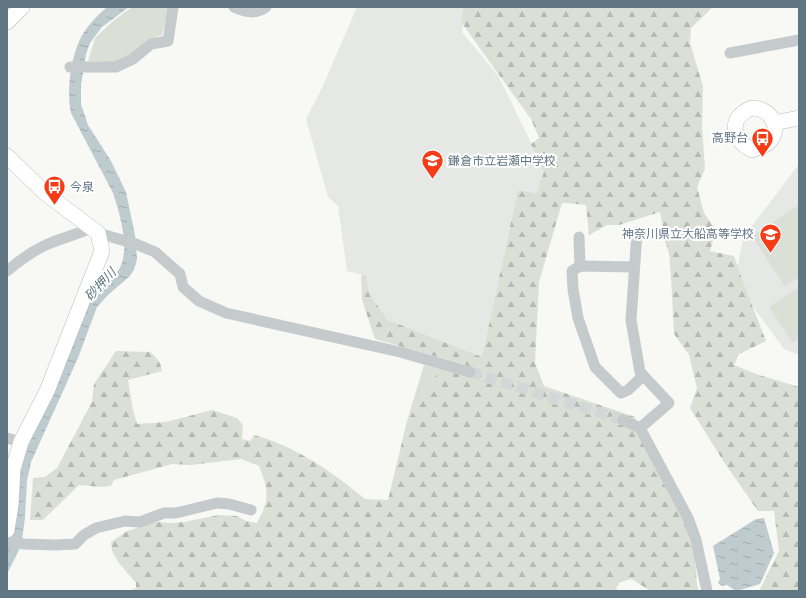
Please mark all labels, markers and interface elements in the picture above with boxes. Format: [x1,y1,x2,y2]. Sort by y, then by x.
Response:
bus stop icon: 高野台 [750,125,776,158]
place label: 高野台 [712,130,748,145]
school or university icon: 鎌倉市立岩瀬中学校 [420,148,446,181]
place label: 鎌倉市立岩瀬中学校 [448,153,556,168]
bus stop icon: 今泉 [42,174,68,207]
place label: 今泉 [70,179,94,194]
school or university icon: 神奈川県立大船高等学校 [757,221,783,254]
place label: 神奈川県立大船高等学校 [622,226,754,241]
water label: 砂押川 [81,263,121,304]

